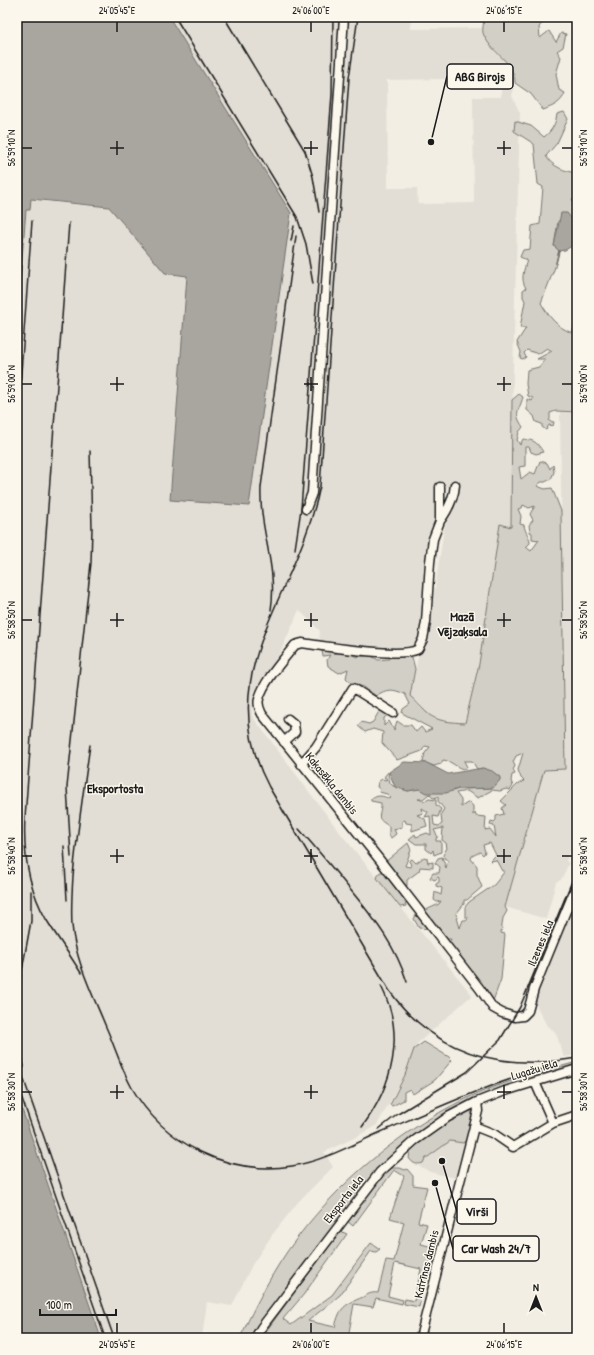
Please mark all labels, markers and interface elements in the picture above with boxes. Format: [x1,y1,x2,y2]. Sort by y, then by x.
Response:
text: 24°05'45"E [99,4,136,17]
text: 24°06'00"E [292,4,330,17]
text: 24°06'15"E [486,4,523,17]
callout: ABG Birojs [447,64,513,89]
text: ABG Birojs [455,67,505,85]
text: 56°59'10"N [5,130,18,166]
text: 56°59'10"N [577,130,590,166]
text: 56°59'00"N [5,365,18,403]
text: 56°59'00"N [577,365,590,403]
text: 56°58'50"N [5,601,18,639]
text: 56°58'50"N [577,601,590,639]
district label: Mazā Vējzaķsala [437,607,488,640]
street label: Kaķasēkļa dambis [302,748,363,818]
district label: Eksportosta [87,779,144,798]
text: 56°58'40"N [5,837,18,875]
text: 56°58'40"N [577,837,590,875]
street label: Ilzenes iela [523,917,557,969]
street label: Lugažu iela [509,1054,559,1084]
text: 56°58'30"N [5,1073,18,1111]
text: 56°58'30"N [577,1073,590,1111]
street label: Eksporta iela [319,1171,367,1226]
callout: Virši [457,1199,496,1224]
text: Virši [465,1202,489,1220]
street label: Katrīnas dambis [409,1228,443,1300]
callout: Car Wash 24/7 [453,1236,539,1261]
text: Car Wash 24/7 [461,1239,531,1257]
north arrow [516,1277,556,1317]
text: N [533,1280,539,1294]
scale bar [40,1291,116,1317]
text: 100 m [46,1296,72,1313]
text: 24°05'45"E [99,1338,136,1351]
text: 24°06'00"E [292,1338,330,1351]
text: 24°06'15"E [486,1338,523,1351]

